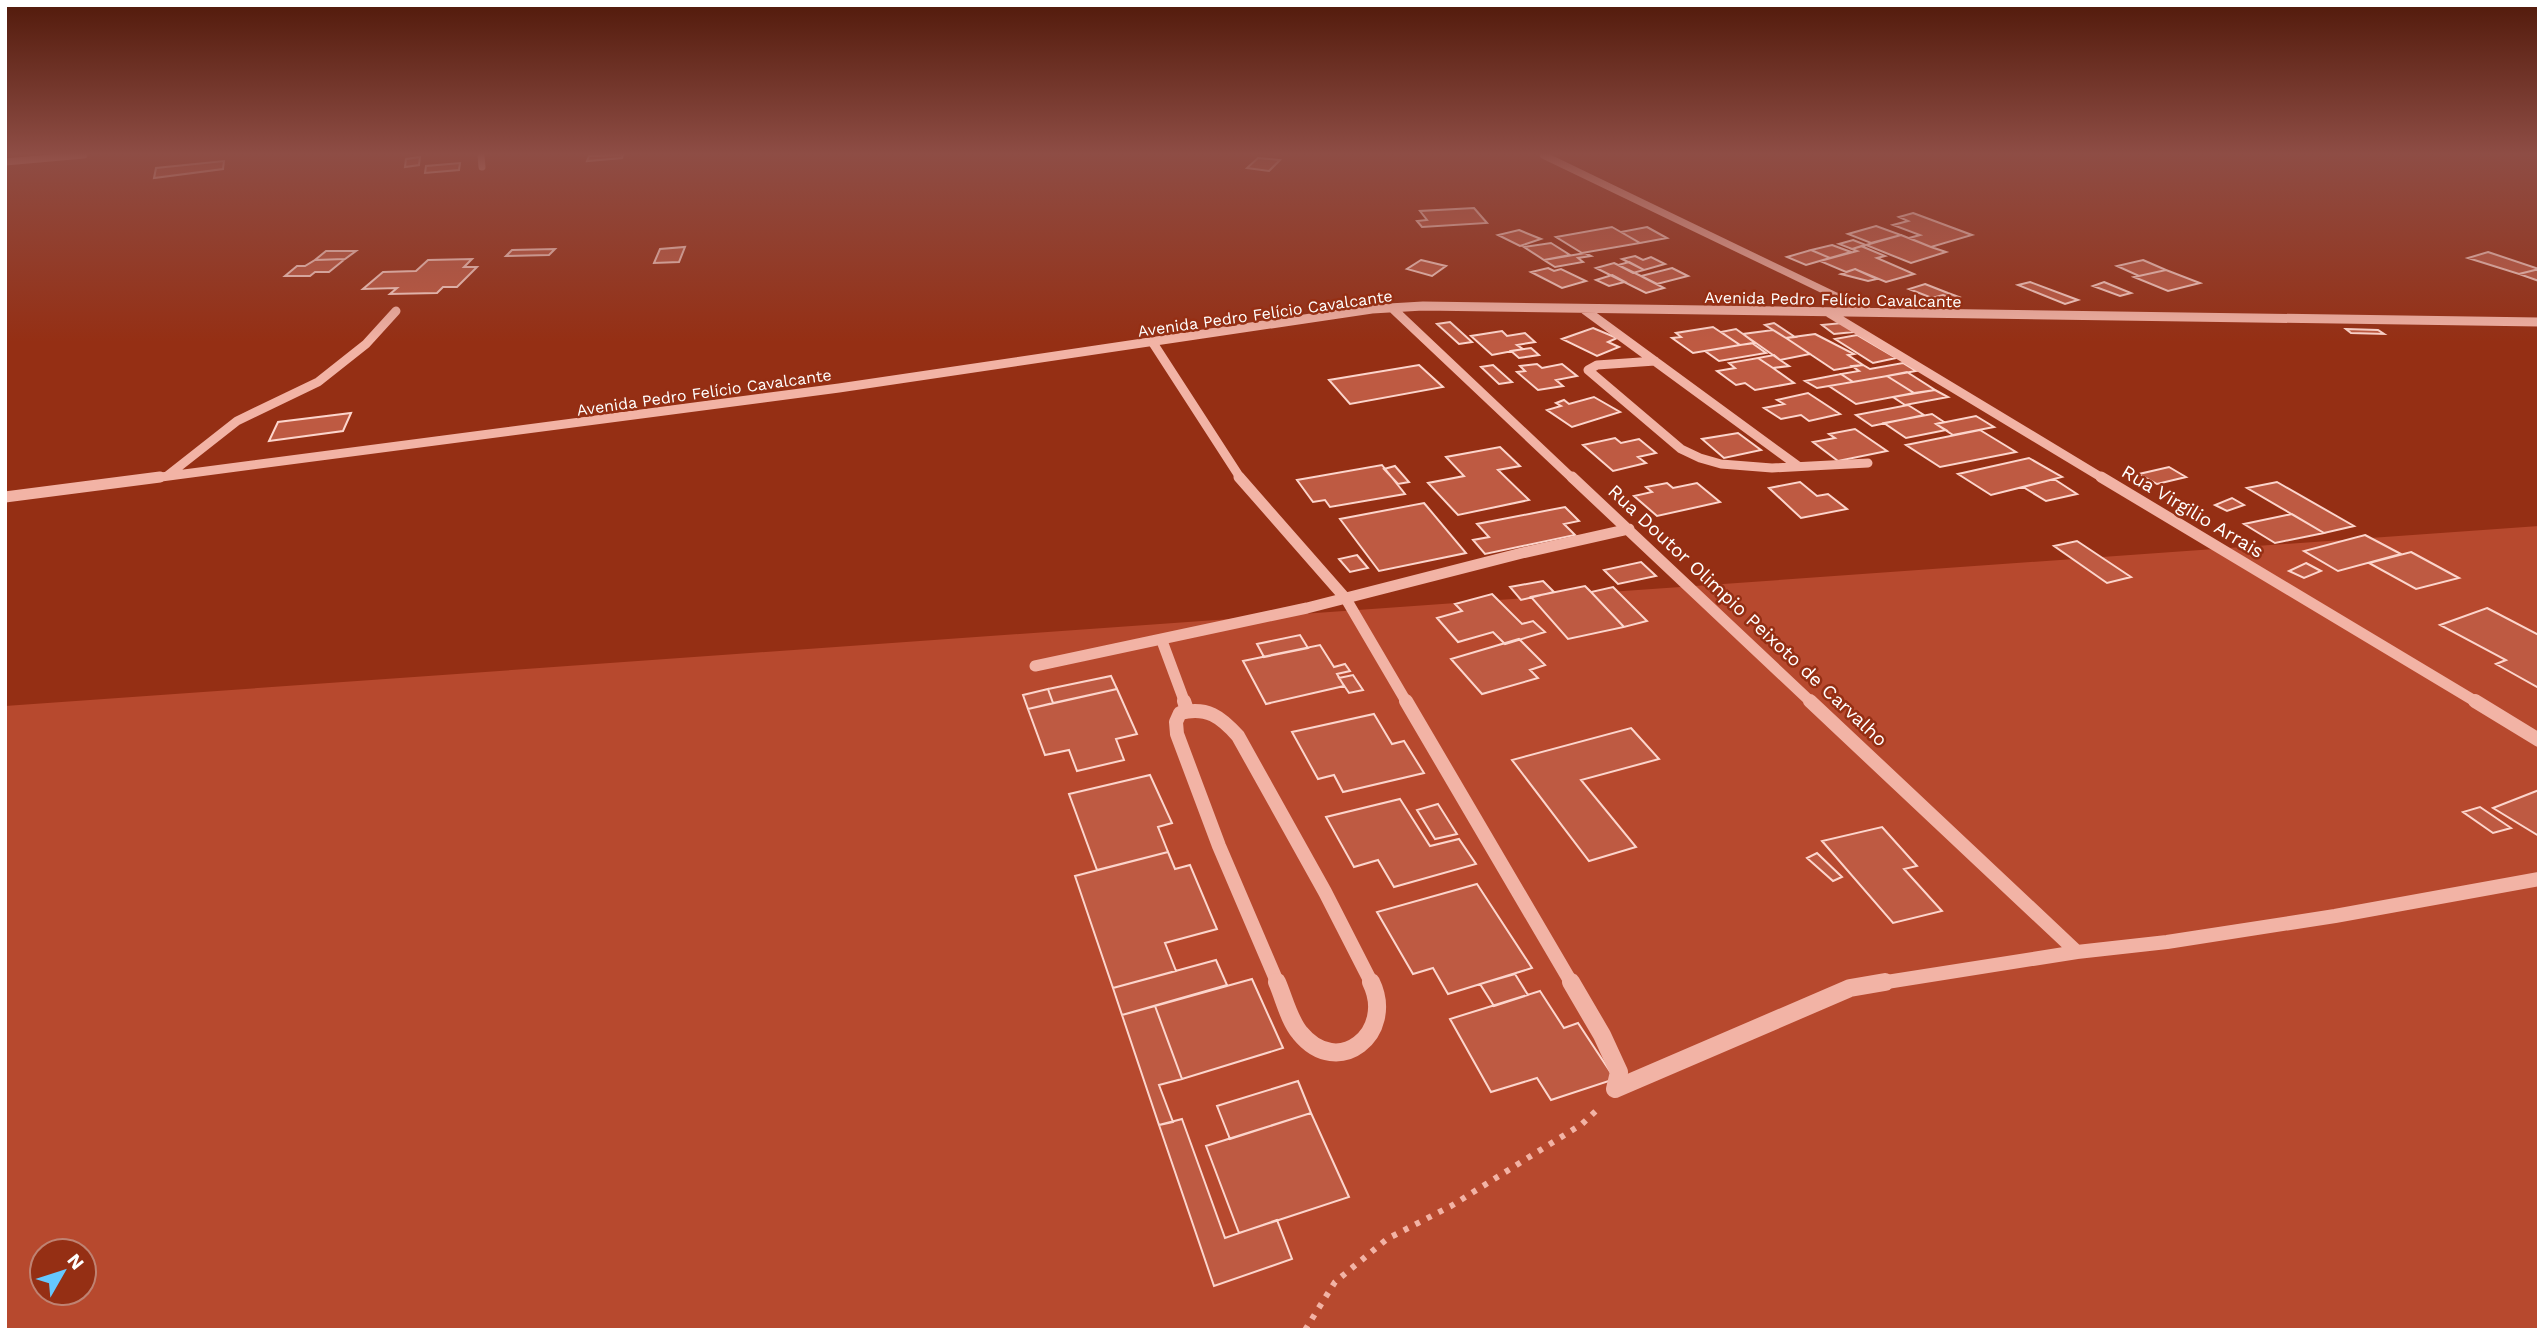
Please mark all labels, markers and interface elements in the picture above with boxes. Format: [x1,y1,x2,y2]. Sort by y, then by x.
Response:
street label: Avenida Pedro Felício Cavalcante [1136,286,1394,341]
street label: Avenida Pedro Felício Cavalcante [1704,288,1962,311]
street label: Avenida Pedro Felício Cavalcante [575,365,833,420]
street label: Rua Virgilio Arrais [2118,460,2268,563]
street label: Rua Doutor Olimpio Peixoto de Carvalho [1603,480,1892,751]
north arrow [28,1237,98,1307]
text: N [62,1249,89,1274]

